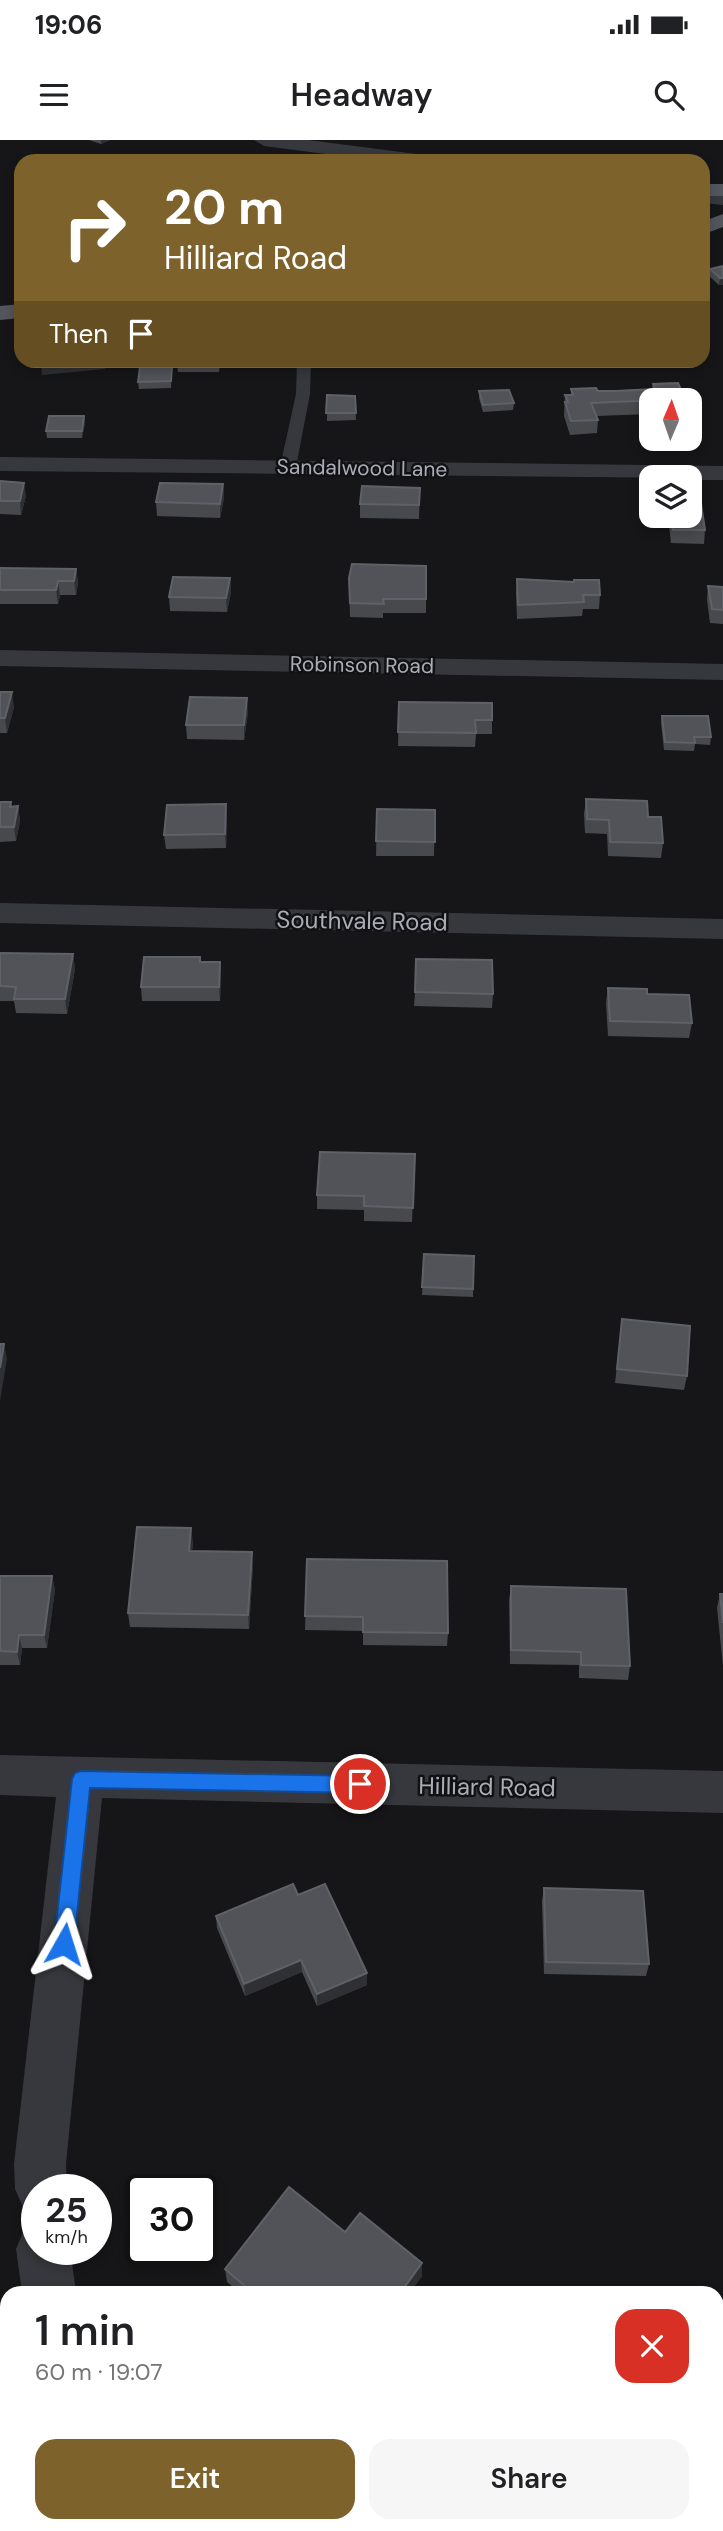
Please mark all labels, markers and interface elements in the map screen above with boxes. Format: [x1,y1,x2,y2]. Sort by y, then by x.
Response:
text: 19:06 [35,8,102,42]
text: Headway [290,74,433,116]
icon: menu [35,76,73,114]
icon: search [650,76,688,114]
text: 20 m [164,175,284,239]
icon: right [49,182,140,273]
text: Hilliard Road [164,237,347,279]
icon: arrive [122,315,160,353]
text: Then [49,317,108,351]
north arrow [639,388,702,452]
map controls [639,388,702,528]
street label: Sandalwood Lane [276,453,448,483]
button: layers [639,465,702,528]
street label: Robinson Road [290,650,434,680]
street label: Southvale Road [276,904,448,937]
pin [330,1754,390,1814]
icon: arrive [341,1765,379,1803]
street label: Hilliard Road [418,1770,556,1803]
position arrow [27,1907,101,1981]
speed limit sign: 30 [126,2174,217,2265]
text: 25 [46,2187,87,2233]
text: km/h [45,2225,88,2249]
text: 1 min [35,2303,135,2358]
button: close [615,2309,689,2383]
text: 60 m · 19:07 [35,2357,163,2387]
button: Exit [35,2439,355,2519]
button: Share [369,2439,689,2519]

